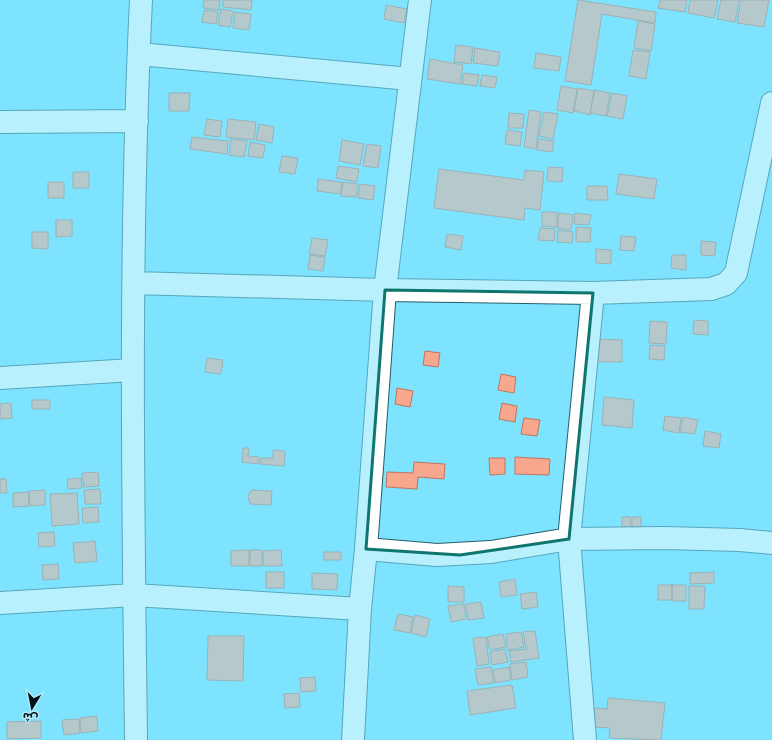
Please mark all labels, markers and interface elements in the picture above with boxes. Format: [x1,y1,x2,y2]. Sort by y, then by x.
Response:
north arrow [12,688,52,728]
text: ش [22,710,39,725]

